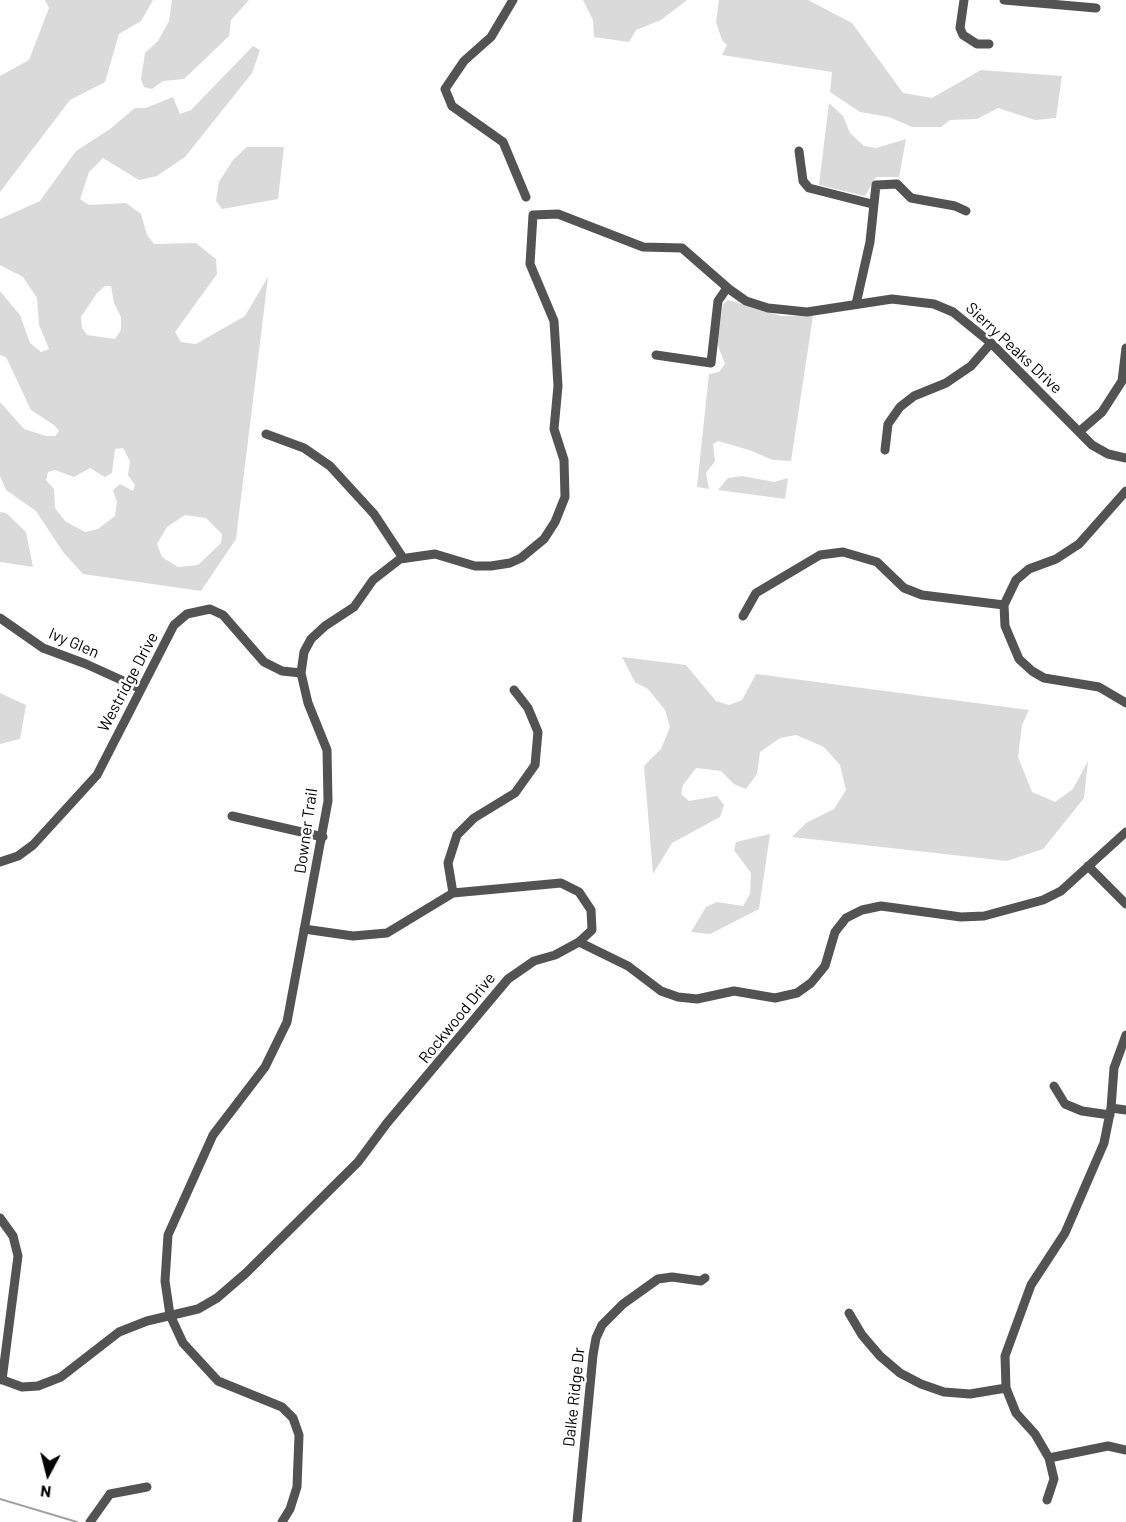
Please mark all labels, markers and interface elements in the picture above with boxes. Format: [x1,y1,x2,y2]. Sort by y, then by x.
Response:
street label: Sierry Peaks Drive [962,298,1066,398]
street label: Ivy Glen [46,624,102,662]
street label: Westridge Drive [94,629,162,735]
street label: Downer Trail [291,787,321,875]
street label: Rockwood Drive [415,969,499,1067]
street label: Dalke Ridge Dr [559,1346,589,1448]
north arrow [18,1444,78,1504]
text: N [39,1482,52,1502]

